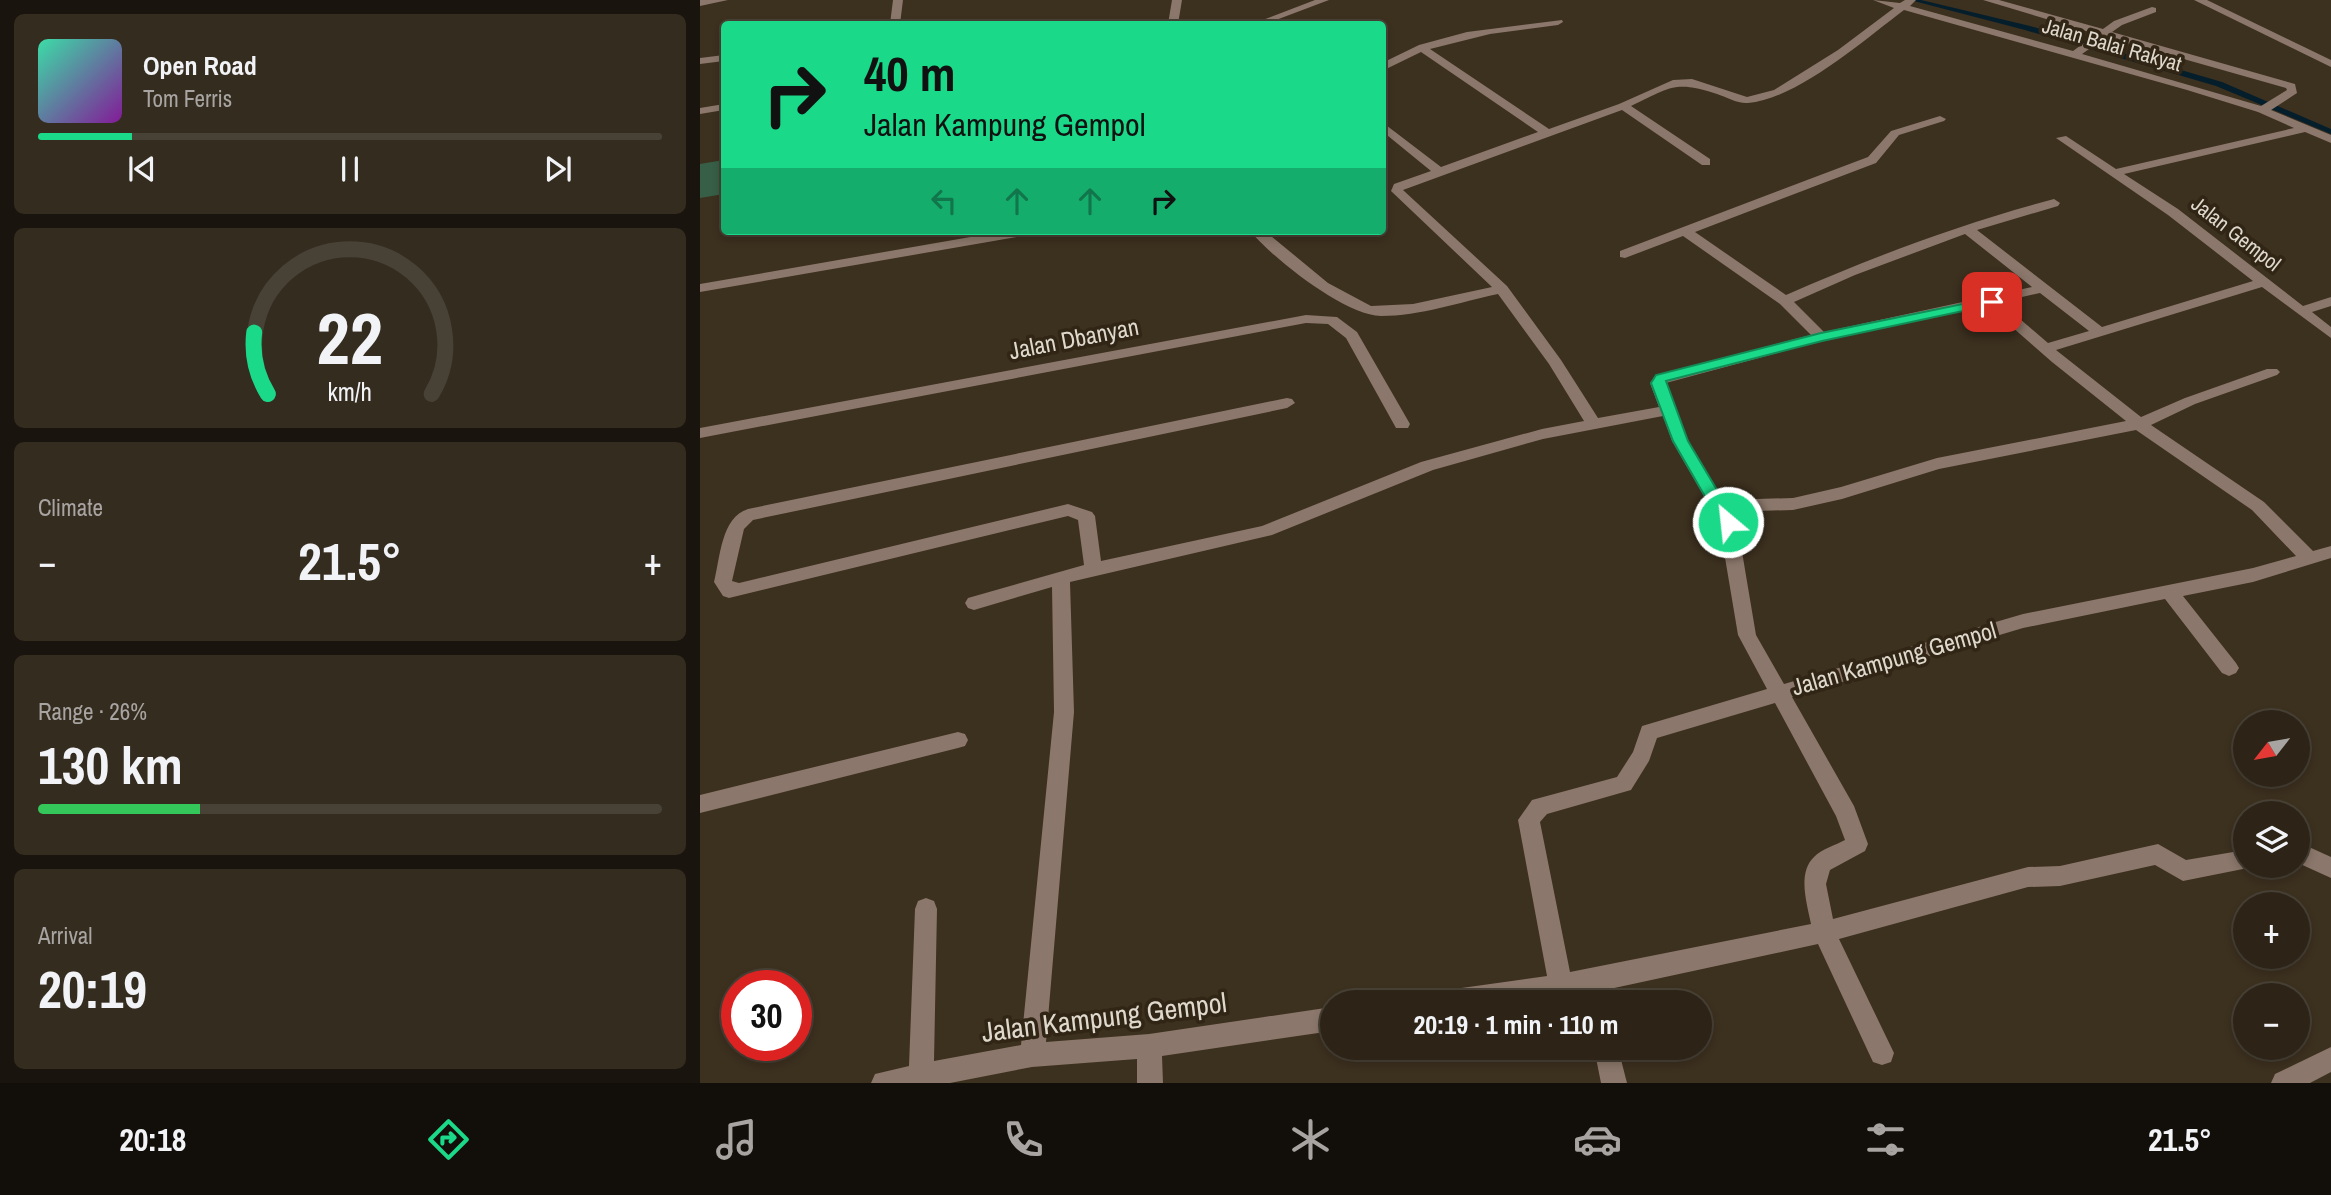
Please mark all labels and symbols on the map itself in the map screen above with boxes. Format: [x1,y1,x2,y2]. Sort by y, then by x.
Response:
street label: Jalan Balai Rakyat [2039,11,2185,78]
street label: Jalan Gempol [2186,189,2287,278]
pin [1962,272,2022,332]
street label: Jalan Dbanyan [1006,310,1141,366]
position arrow [1691,485,1765,559]
street label: Jalan Kampung Gempol [1788,614,2000,703]
north arrow [2233,710,2310,788]
speed limit sign: 30 [721,970,812,1061]
street label: Jalan Kampung Gempol [979,983,1229,1051]

